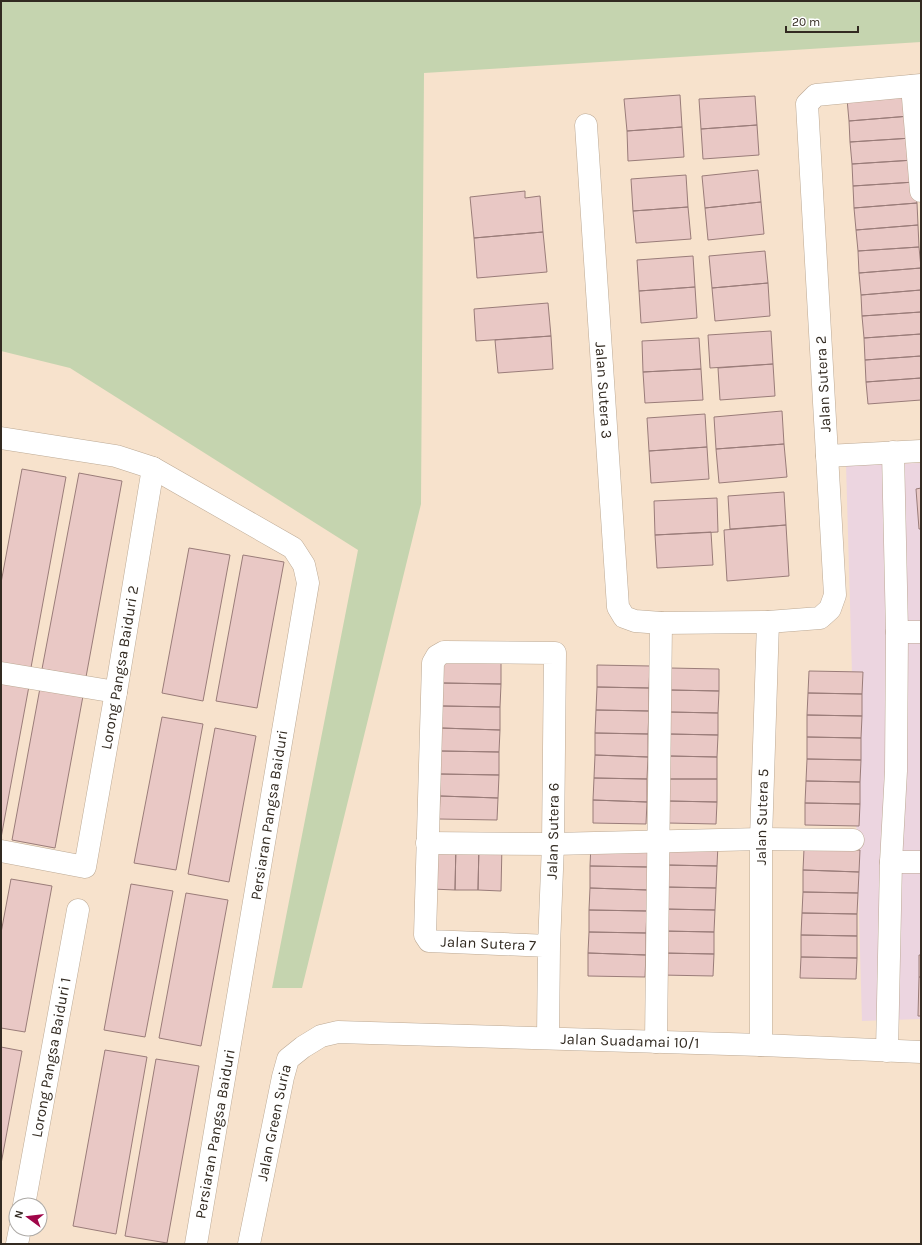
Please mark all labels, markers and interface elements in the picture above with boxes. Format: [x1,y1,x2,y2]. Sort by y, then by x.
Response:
scale bar [786,8,858,34]
text: 20 m [792,15,820,29]
street label: Jalan Sutera 2 [811,335,835,433]
street label: Jalan Sutera 3 [591,341,616,439]
street label: Lorong Pangsa Baiduri 2 [97,584,142,751]
street label: Persiaran Pangsa Baiduri [247,729,291,901]
street label: Jalan Sutera 5 [752,768,772,865]
street label: Jalan Sutera 6 [543,783,563,880]
street label: Jalan Sutera 7 [440,933,536,954]
street label: Lorong Pangsa Baiduri 1 [28,976,74,1139]
street label: Jalan Suadamai 10/1 [560,1030,700,1052]
street label: Persiaran Pangsa Baiduri [191,1048,239,1220]
street label: Jalan Green Suria [253,1062,295,1183]
north arrow [8,1197,48,1237]
text: N [12,1209,26,1220]

